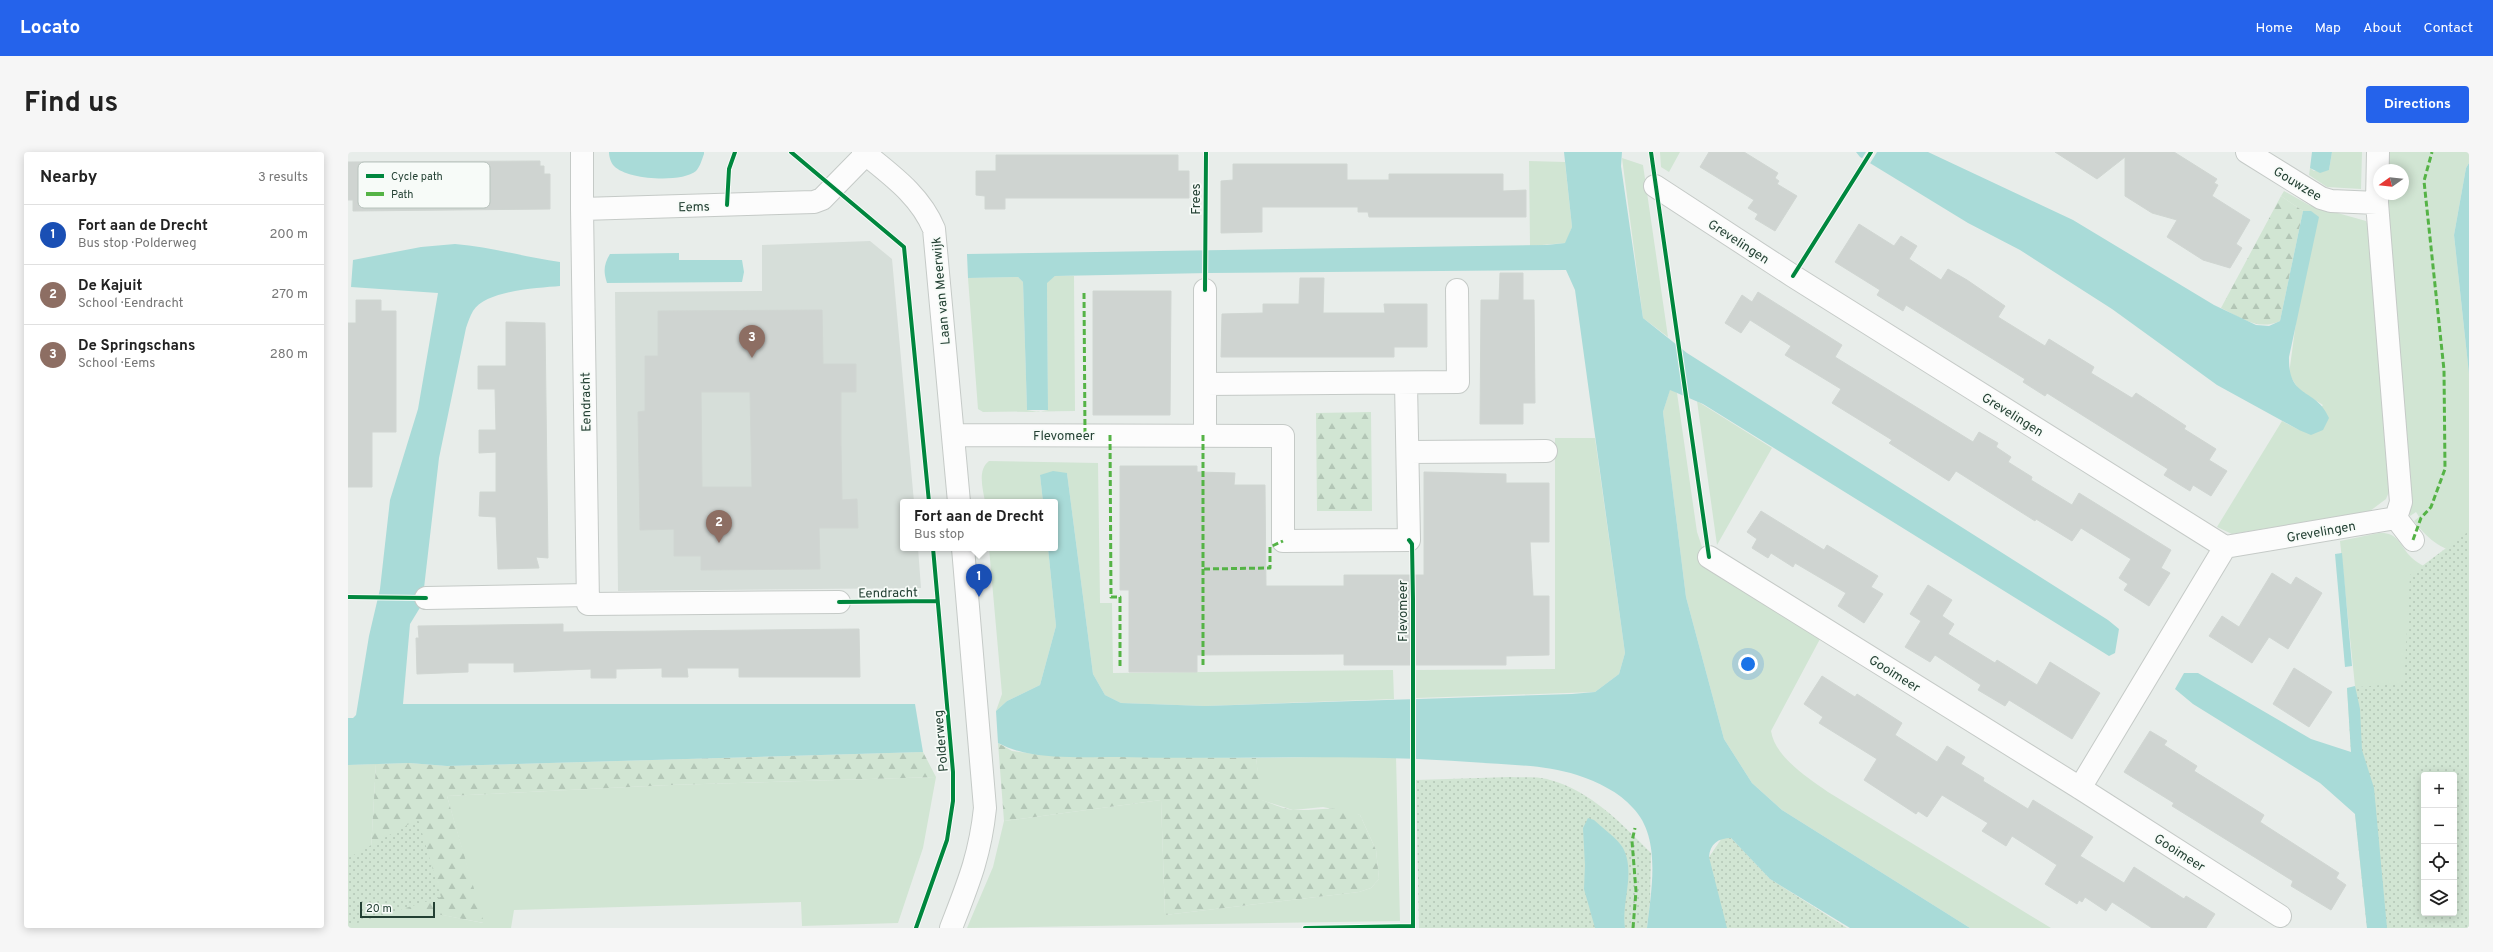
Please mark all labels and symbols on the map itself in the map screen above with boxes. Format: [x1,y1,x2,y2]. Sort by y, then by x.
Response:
legend [358,162,490,208]
street label: Gouwzee [2270,164,2324,205]
north arrow [2373,164,2409,200]
text: Cycle path [391,170,443,184]
street label: Frees [1189,183,1205,215]
text: Path [391,188,413,202]
street label: Eems [678,200,710,216]
street label: Grevelingen [1704,217,1772,268]
street label: Laan van Meerwijk [929,236,955,346]
pin: 3 [739,325,765,358]
street label: Eendracht [578,372,596,432]
street label: Grevelingen [1978,390,2046,441]
street label: Flevomeer [1033,429,1095,445]
pin: 2 [706,510,732,543]
street label: Grevelingen [2286,519,2357,547]
pin: 1 [966,564,992,597]
street label: Flevomeer [1396,580,1412,642]
street label: Eendracht [858,585,918,603]
street label: Gooimeer [1865,653,1923,697]
your location [1738,654,1758,674]
street label: Polderweg [931,709,953,772]
street label: Gooimeer [2150,831,2207,876]
scale bar [360,900,435,919]

